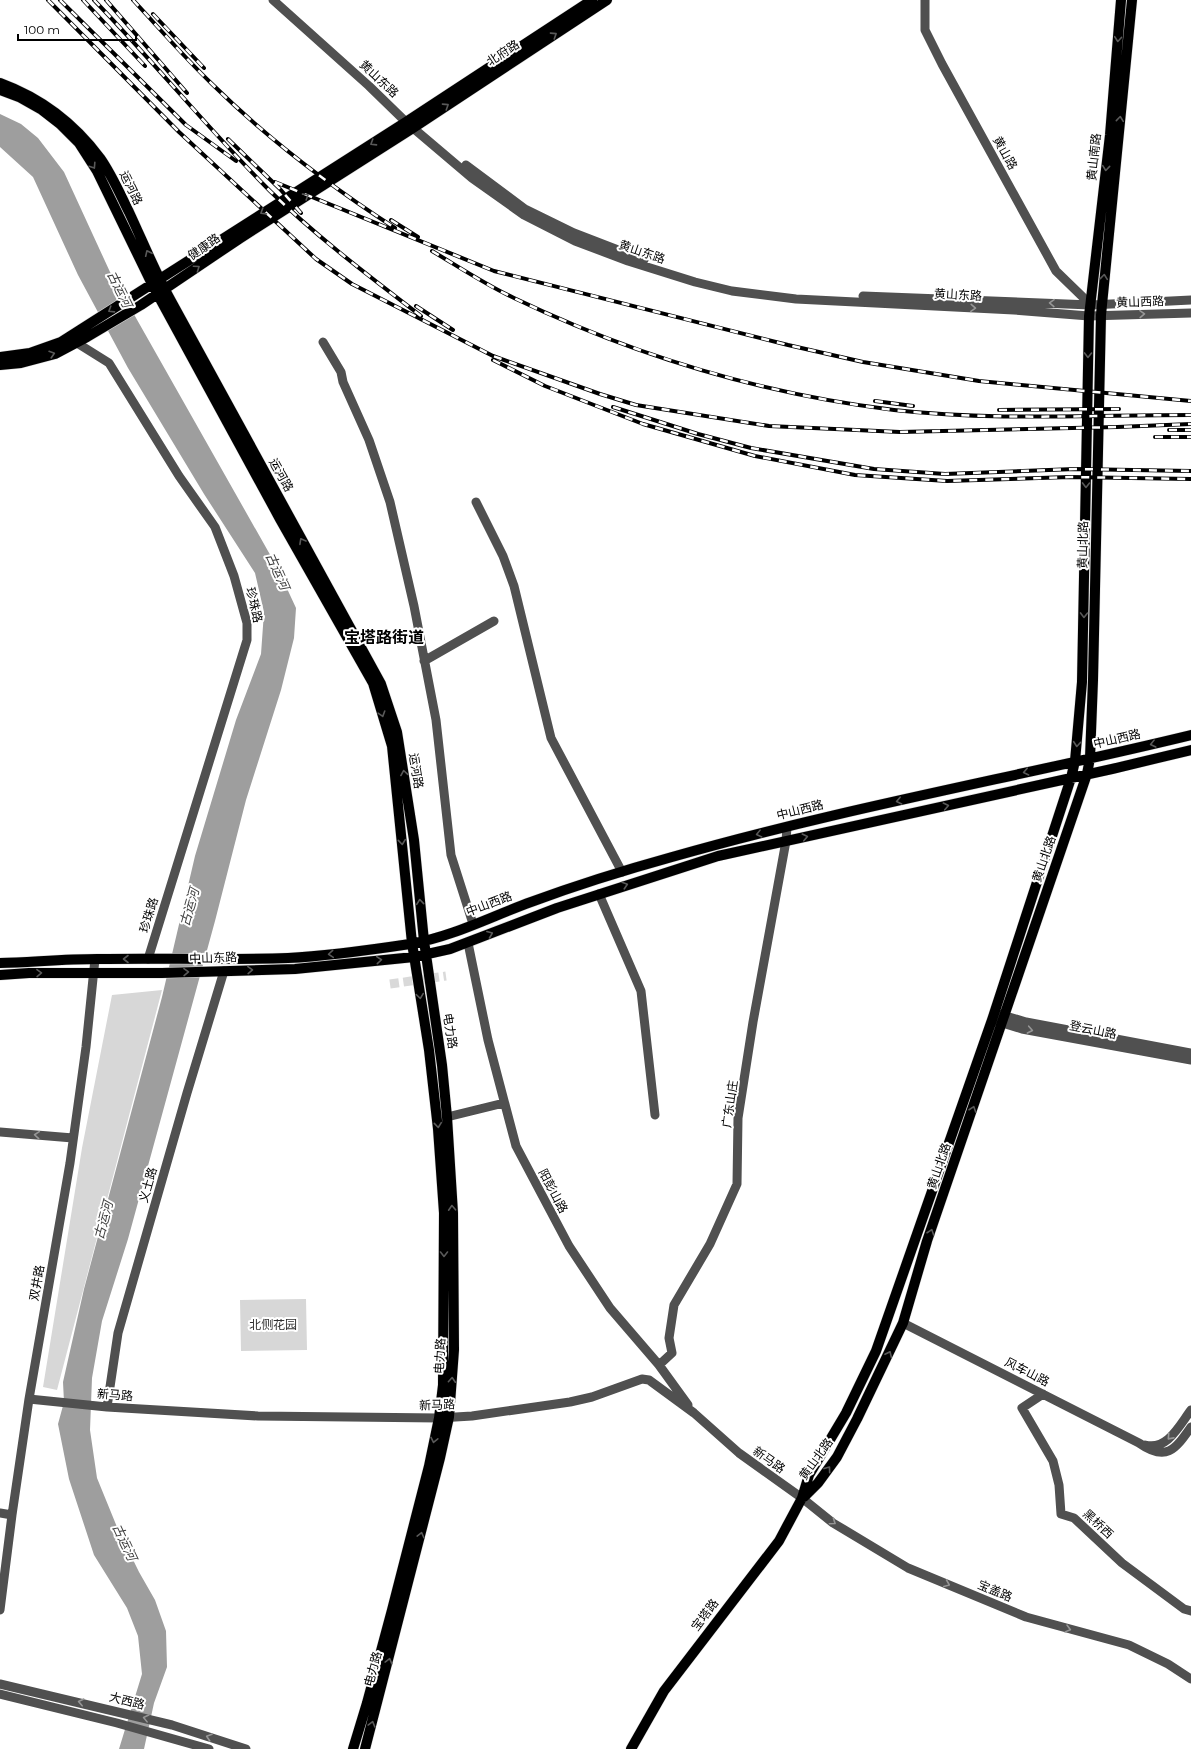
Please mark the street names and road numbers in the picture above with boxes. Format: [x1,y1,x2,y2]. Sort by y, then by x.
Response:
street label: 北府路 [484,36,522,69]
street label: 黄山东路 [357,57,402,100]
street label: 黄山南路 [1084,132,1103,182]
street label: 黄山路 [990,133,1021,172]
street label: 运河路 [117,168,146,207]
street label: 健康路 [185,230,223,263]
street label: 黄山东路 [617,237,667,266]
street label: 黄山东路 [934,286,982,303]
street label: 黄山西路 [1116,293,1164,310]
street label: 运河路 [266,455,297,494]
street label: 黄山北路 [1075,521,1090,569]
street label: 珍珠路 [243,586,266,624]
street label: 中山西路 [1092,726,1142,751]
street label: 运河路 [406,752,427,790]
street label: 中山西路 [775,796,825,823]
street label: 黄山北路 [1029,834,1058,884]
street label: 中山西路 [464,888,514,919]
street label: 珍珠路 [136,895,161,934]
street label: 中山东路 [189,949,237,966]
street label: 电力路 [440,1012,461,1050]
street label: 登云山路 [1068,1018,1118,1041]
street label: 广东山庄 [719,1079,740,1129]
street label: 黄山北路 [924,1141,953,1191]
street label: 义土路 [135,1165,160,1204]
street label: 阳彭山路 [536,1166,571,1215]
street label: 双井路 [26,1264,47,1302]
street label: 电力路 [431,1338,448,1374]
street label: 风车山路 [1002,1354,1052,1389]
street label: 新马路 [97,1386,134,1403]
street label: 新马路 [419,1396,455,1413]
street label: 黄山北路 [795,1435,836,1483]
street label: 新马路 [750,1443,788,1476]
street label: 黑桥西 [1080,1506,1117,1541]
street label: 宝盖路 [976,1577,1015,1604]
street label: 宝塔路 [688,1596,721,1634]
street label: 电力路 [361,1650,384,1688]
street label: 大西路 [108,1689,146,1712]

